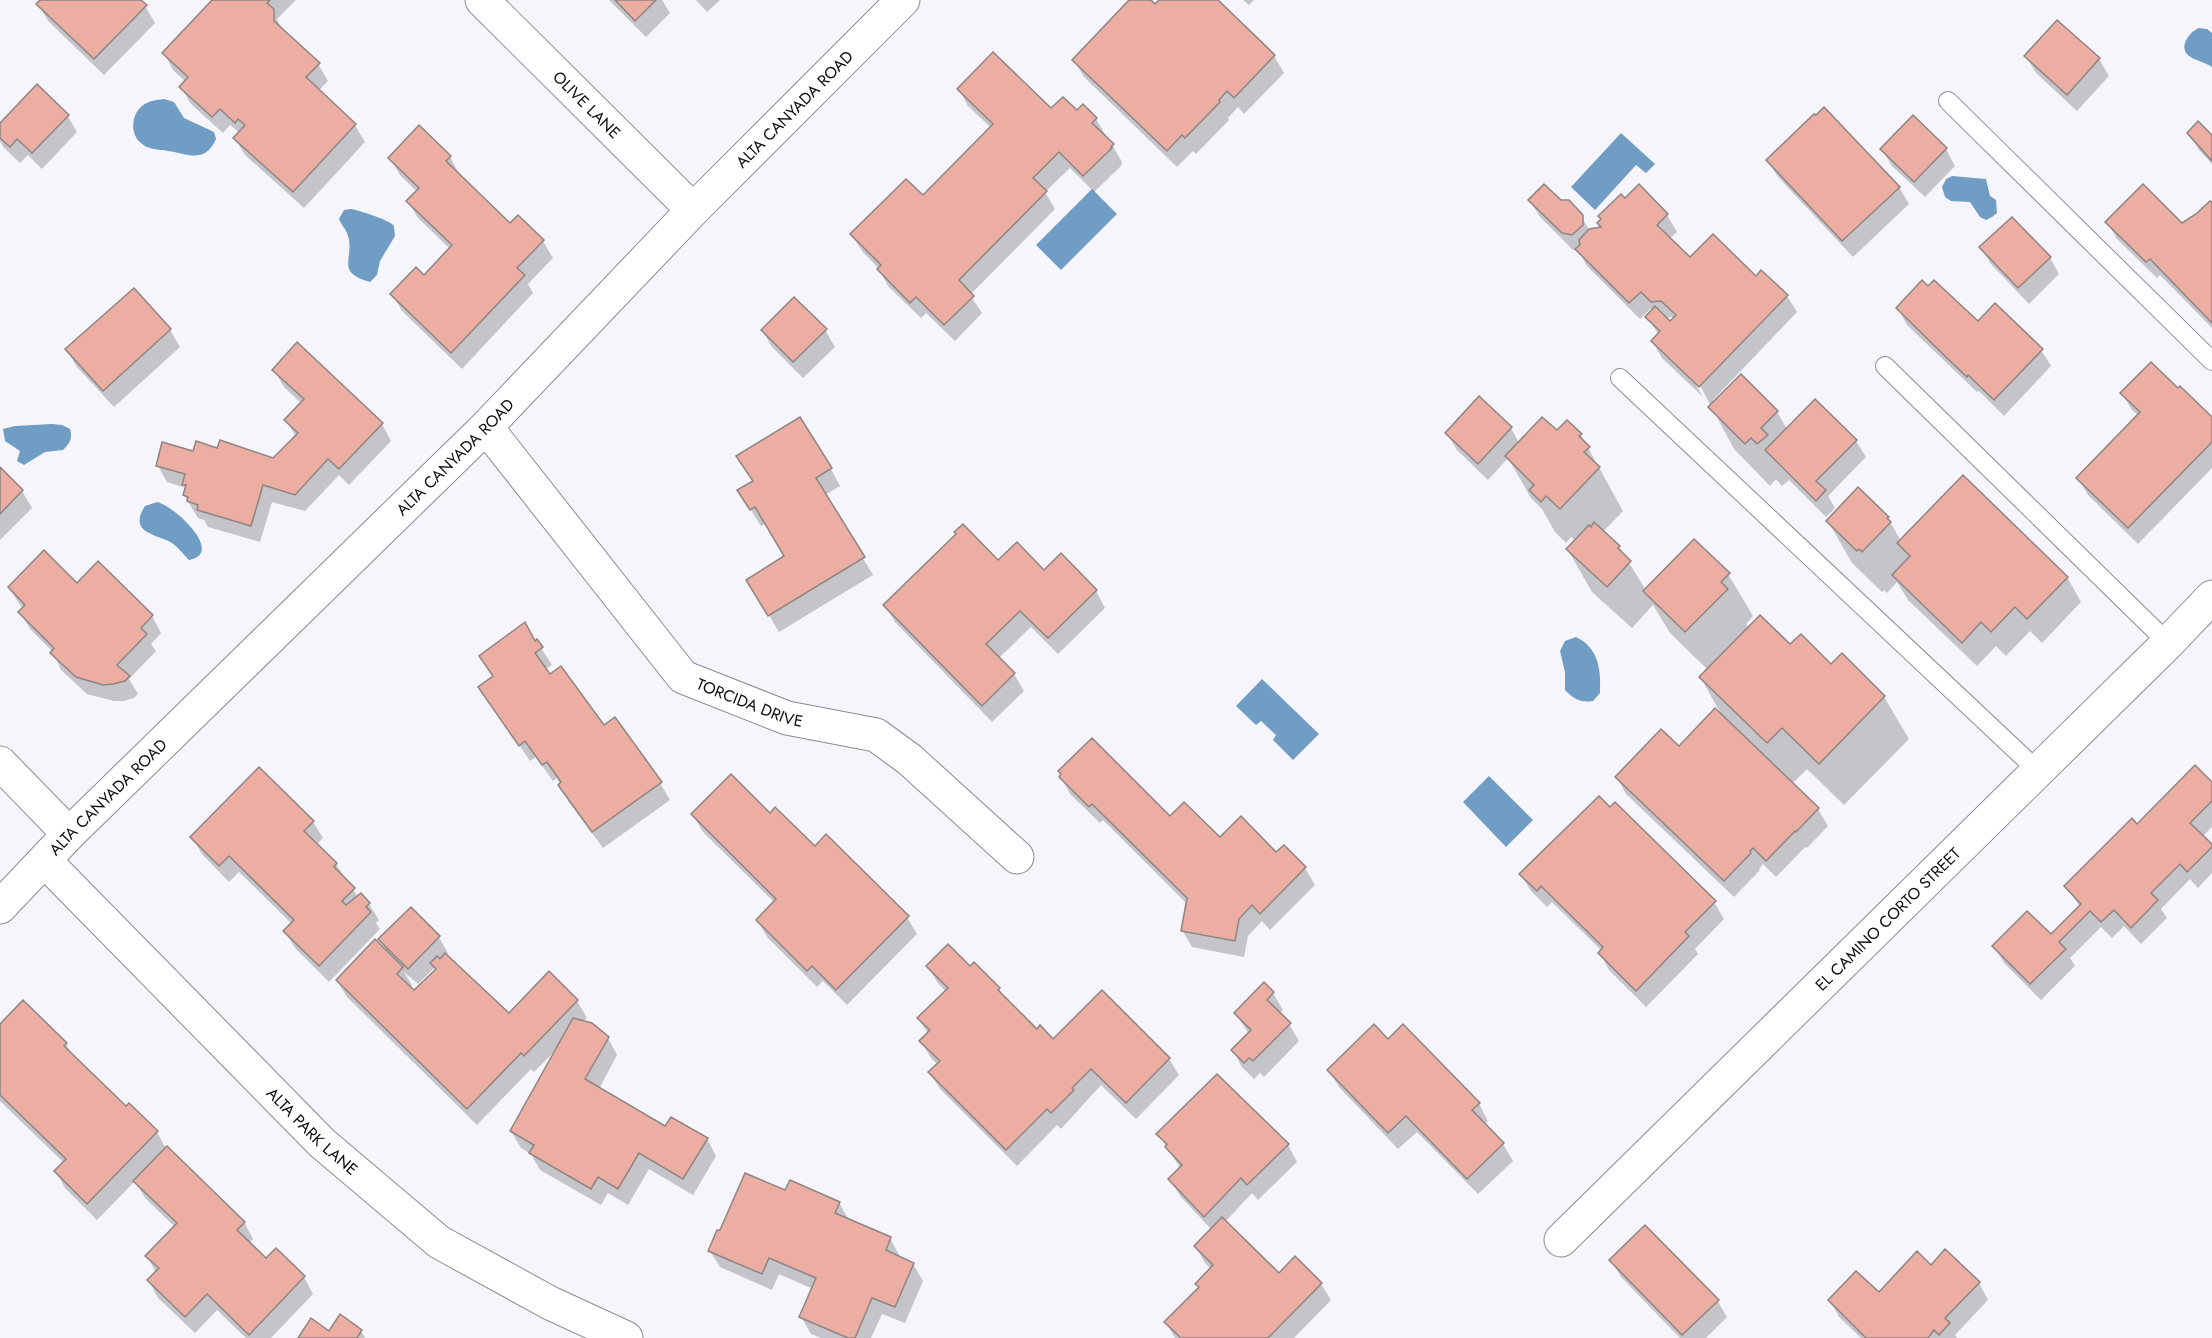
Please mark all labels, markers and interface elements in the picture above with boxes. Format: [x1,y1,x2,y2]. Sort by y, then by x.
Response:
street label: ALTA CANYADA ROAD [730,45,858,173]
street label: OLIVE LANE [547,66,626,144]
street label: ALTA CANYADA ROAD [391,393,519,521]
street label: TORCIDA DRIVE [693,673,805,733]
street label: ALTA CANYADA ROAD [44,734,172,861]
street label: EL CAMINO CORTO STREET [1810,842,1966,996]
street label: ALTA PARK LANE [261,1082,363,1181]

